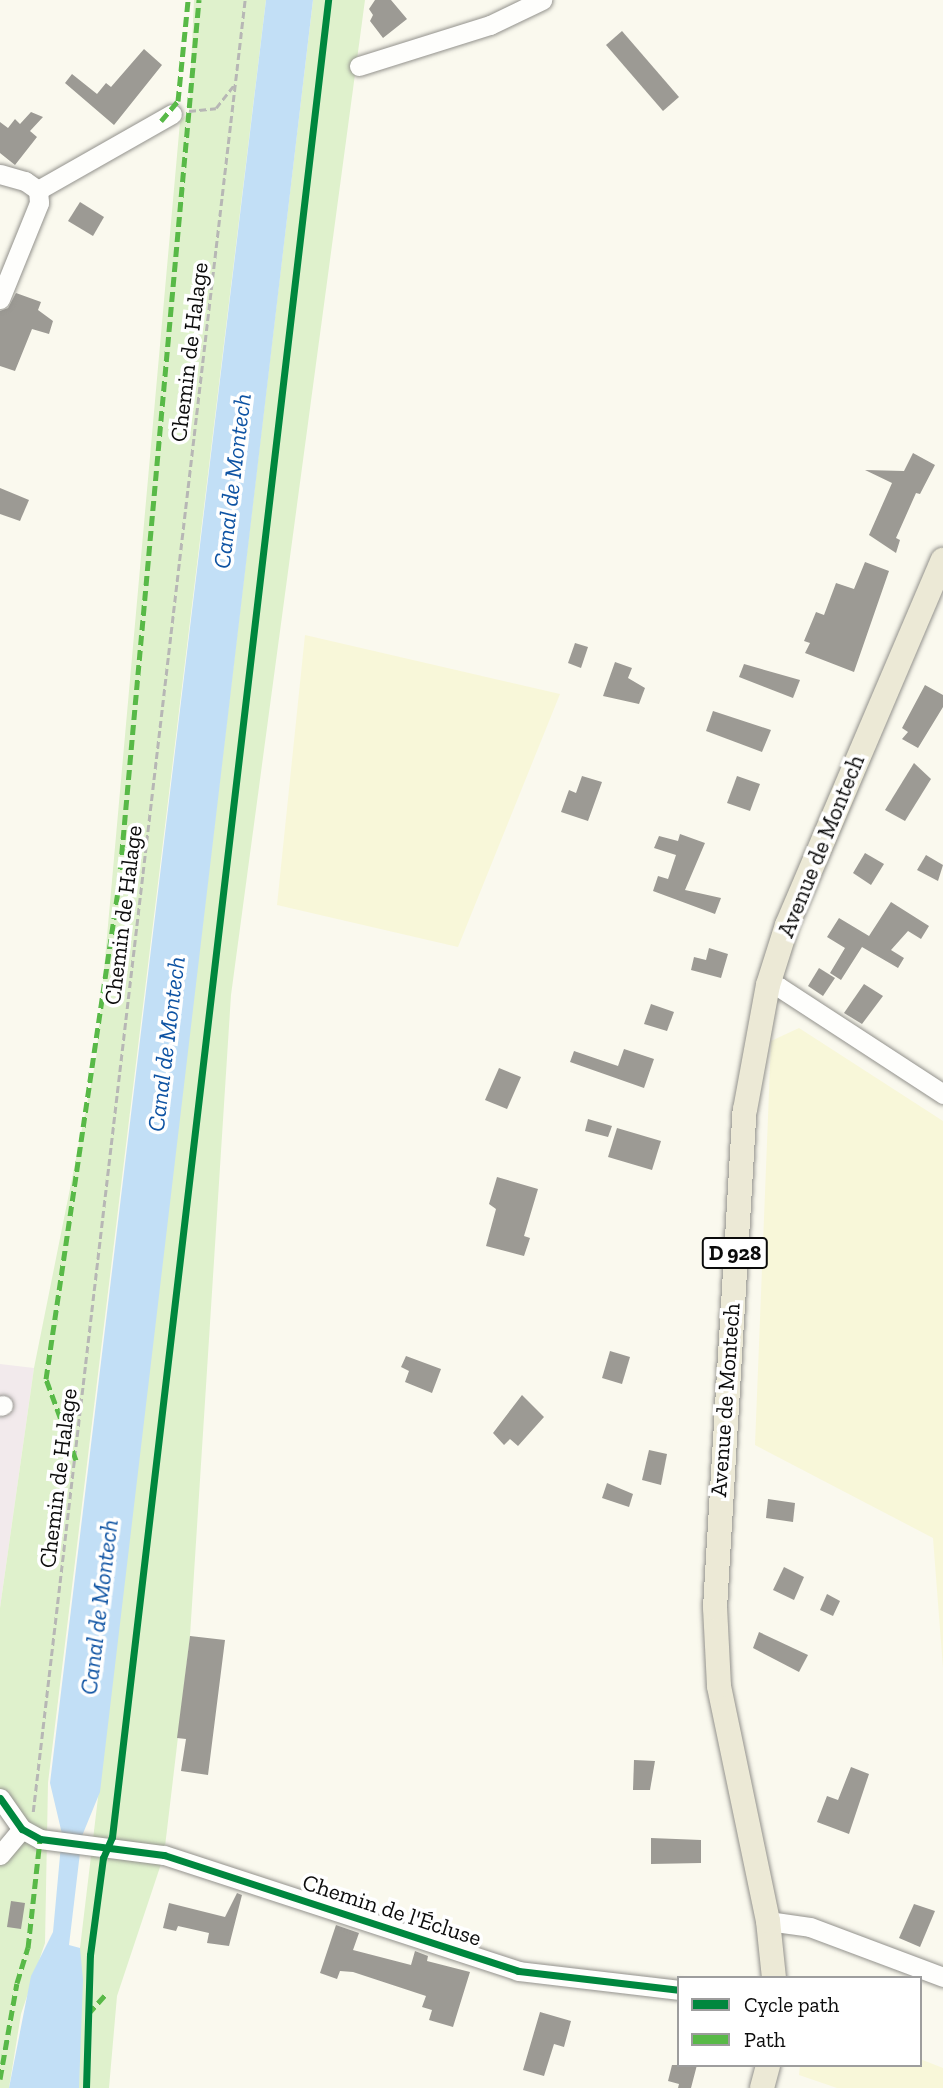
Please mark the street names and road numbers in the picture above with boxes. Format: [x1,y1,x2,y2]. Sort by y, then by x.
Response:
street label: Chemin de Halage [164,261,214,443]
street label: Avenue de Montech [772,751,870,941]
street label: Chemin de Halage [98,824,148,1006]
road number: D 928 [702,1236,768,1270]
street label: Avenue de Montech [704,1302,746,1498]
street label: Chemin de Halage [33,1387,83,1569]
street label: Chemin de l'Écluse [299,1868,485,1952]

